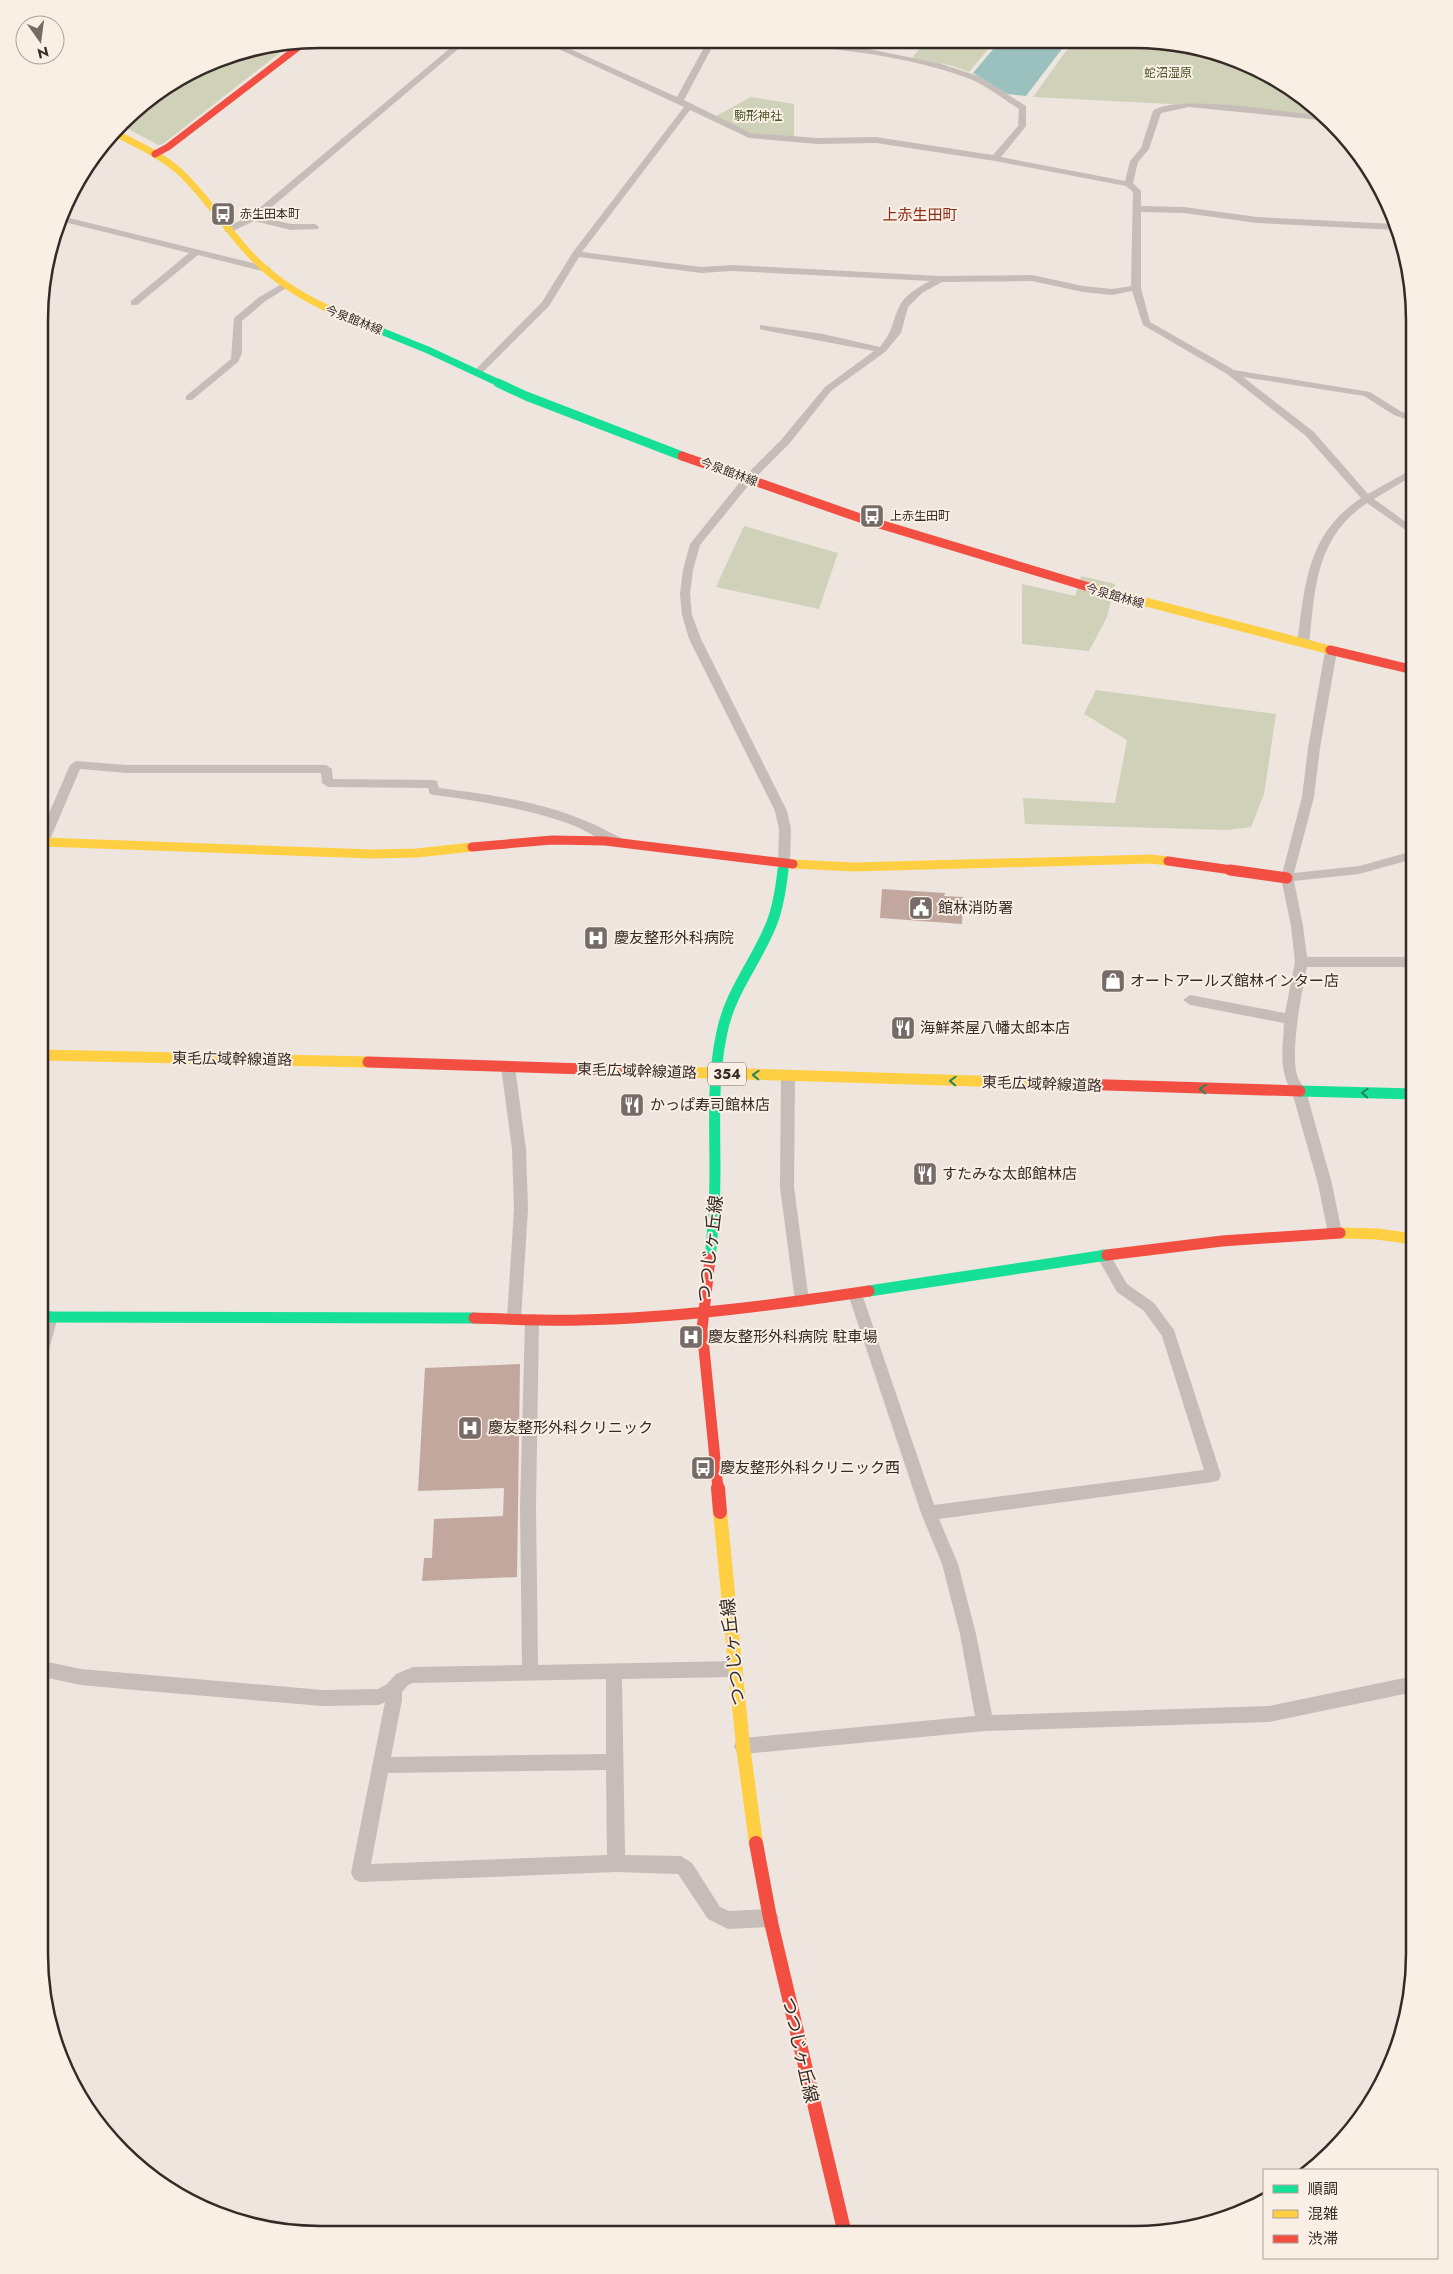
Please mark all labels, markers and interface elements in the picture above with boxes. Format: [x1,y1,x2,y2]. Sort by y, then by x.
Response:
north arrow [15,15,65,65]
text: N [35,42,51,64]
park label: 蛇沼湿原 [1144,64,1192,82]
park label: 駒形神社 [734,107,782,125]
bus stop icon: 赤生田本町 [210,201,236,227]
district label: 上赤生田町 [882,204,958,226]
place label: 赤生田本町 [240,205,300,223]
street label: 今泉館林線 [323,301,385,339]
street label: 今泉館林線 [698,453,760,491]
bus stop icon: 上赤生田町 [859,503,885,529]
place label: 上赤生田町 [890,507,950,525]
street label: 今泉館林線 [1084,579,1146,613]
public building icon: 館林消防署 [908,895,934,921]
place label: 館林消防署 [938,897,1013,919]
hospital icon: 慶友整形外科病院 [583,925,609,951]
place label: 慶友整形外科病院 [614,927,734,949]
shop icon: オートアールズ館林インター店 [1100,968,1126,994]
place label: オートアールズ館林インター店 [1130,970,1339,992]
restaurant icon: 海鮮茶屋八幡太郎本店 [890,1015,916,1041]
place label: 海鮮茶屋八幡太郎本店 [920,1017,1070,1039]
street label: 東毛広域幹線道路 [172,1047,292,1071]
street label: 東毛広域幹線道路 [577,1058,697,1084]
road number: 354 [708,1062,746,1086]
one-way arrow [751,1070,759,1080]
street label: 東毛広域幹線道路 [982,1071,1102,1097]
one-way arrow [949,1076,956,1086]
one-way arrow [1199,1083,1207,1094]
one-way arrow [1361,1088,1368,1098]
restaurant icon: かっぱ寿司館林店 [619,1092,645,1118]
place label: かっぱ寿司館林店 [650,1094,770,1116]
restaurant icon: すたみな太郎館林店 [912,1161,938,1187]
place label: すたみな太郎館林店 [942,1163,1077,1185]
street label: つつじヶ丘線 [691,1194,729,1304]
hospital icon: 慶友整形外科病院 駐車場 [678,1324,704,1350]
place label: 慶友整形外科病院 駐車場 [708,1326,878,1348]
hospital icon: 慶友整形外科クリニック [457,1415,483,1441]
place label: 慶友整形外科クリニック [488,1417,653,1439]
bus stop icon: 慶友整形外科クリニック西 [690,1455,716,1481]
place label: 慶友整形外科クリニック西 [720,1457,900,1479]
street label: つつじヶ丘線 [714,1597,752,1707]
street label: つつじヶ丘線 [775,1994,825,2106]
legend [1263,2169,1438,2259]
text: 順調 [1308,2178,1338,2200]
text: 混雑 [1308,2203,1338,2225]
text: 渋滞 [1308,2228,1338,2250]

